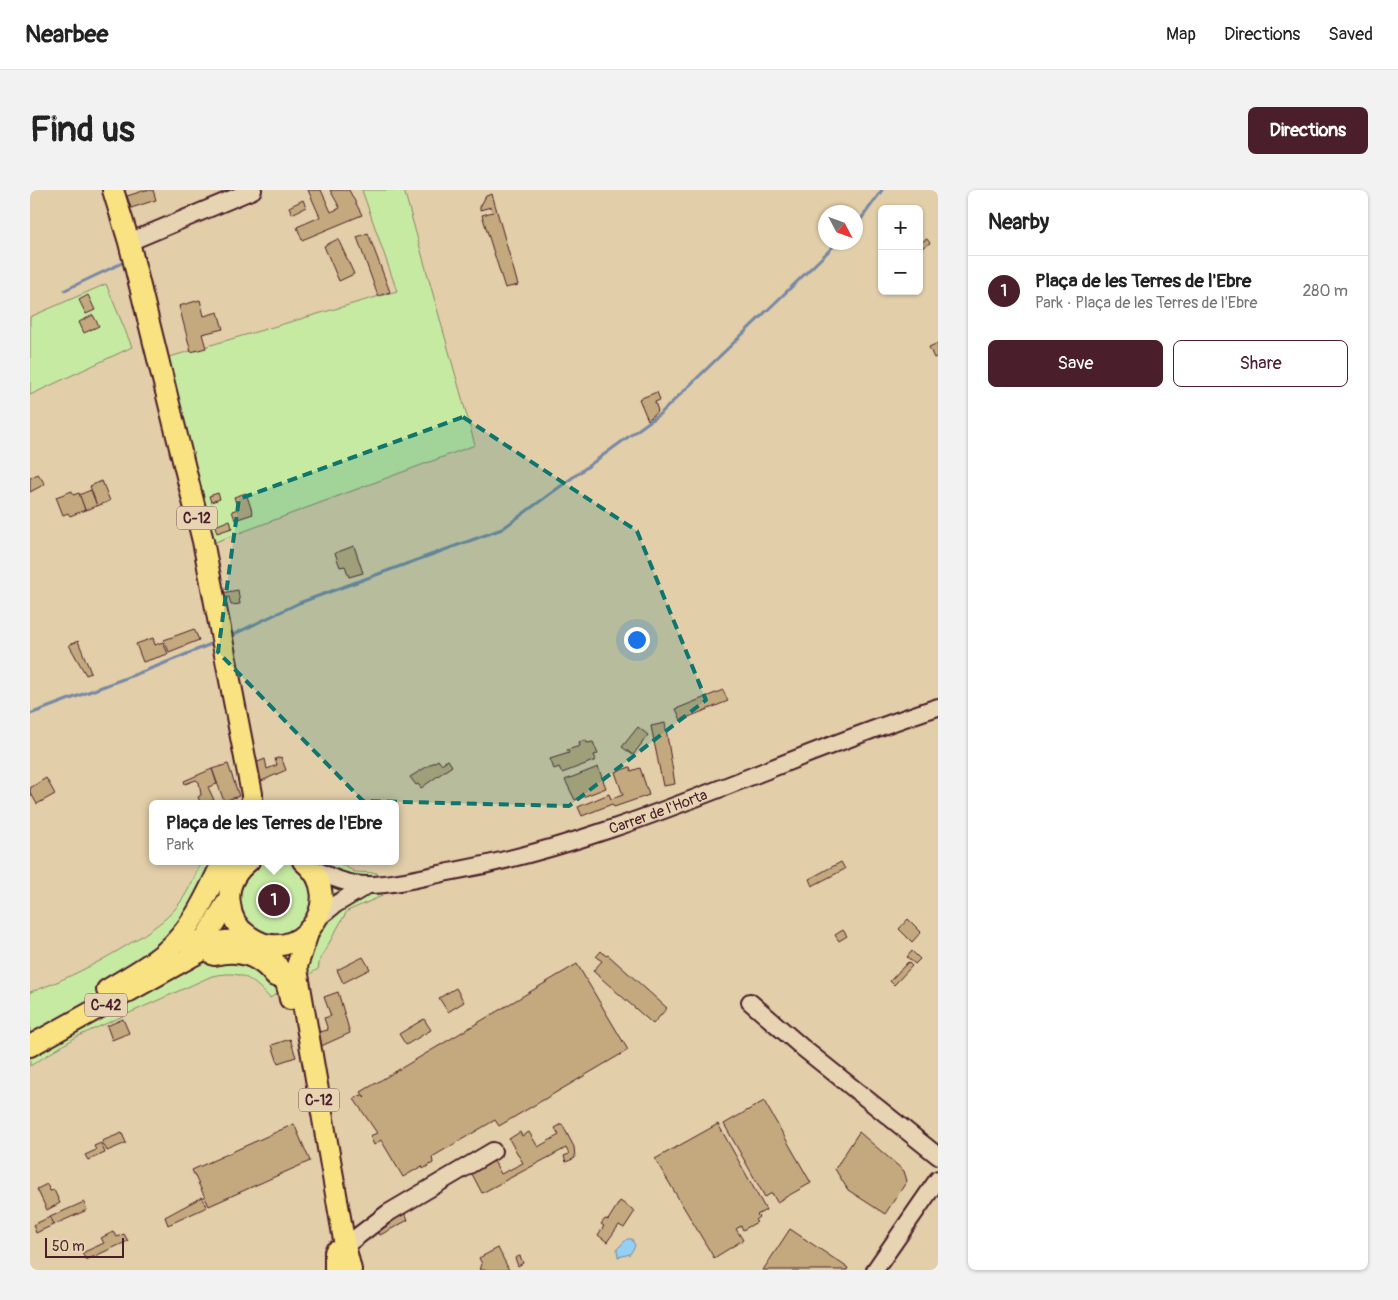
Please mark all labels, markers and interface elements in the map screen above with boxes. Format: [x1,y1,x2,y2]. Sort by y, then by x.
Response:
text: Nearbee [25,20,108,49]
text: Map [1166,23,1196,46]
text: Directions [1224,23,1300,46]
text: Saved [1328,23,1373,46]
button: Directions [1248,107,1368,154]
text: Find us [30,108,135,152]
north arrow [818,205,863,250]
map controls [878,205,923,295]
button: + [878,205,923,250]
text: Nearby [988,209,1049,236]
button: − [878,250,923,295]
text: Plaça de les Terres de l'Ebre [1035,269,1251,293]
text: 1 [1001,281,1007,301]
text: 280 m [1302,281,1348,301]
text: Park · Plaça de les Terres de l'Ebre [1035,293,1257,313]
button: Save [988,340,1163,387]
button: Share [1173,340,1348,387]
road number: C-12 [177,506,217,529]
your location [624,627,650,653]
street label: Carrer de l'Horta [606,785,710,838]
popup [149,800,399,865]
text: Plaça de les Terres de l'Ebre [166,811,382,835]
text: Park [166,835,194,855]
pin: 1 [258,881,290,919]
road number: C-42 [85,994,127,1016]
road number: C-12 [299,1088,339,1112]
scale bar [45,1235,124,1258]
text: 50 m [52,1238,85,1255]

